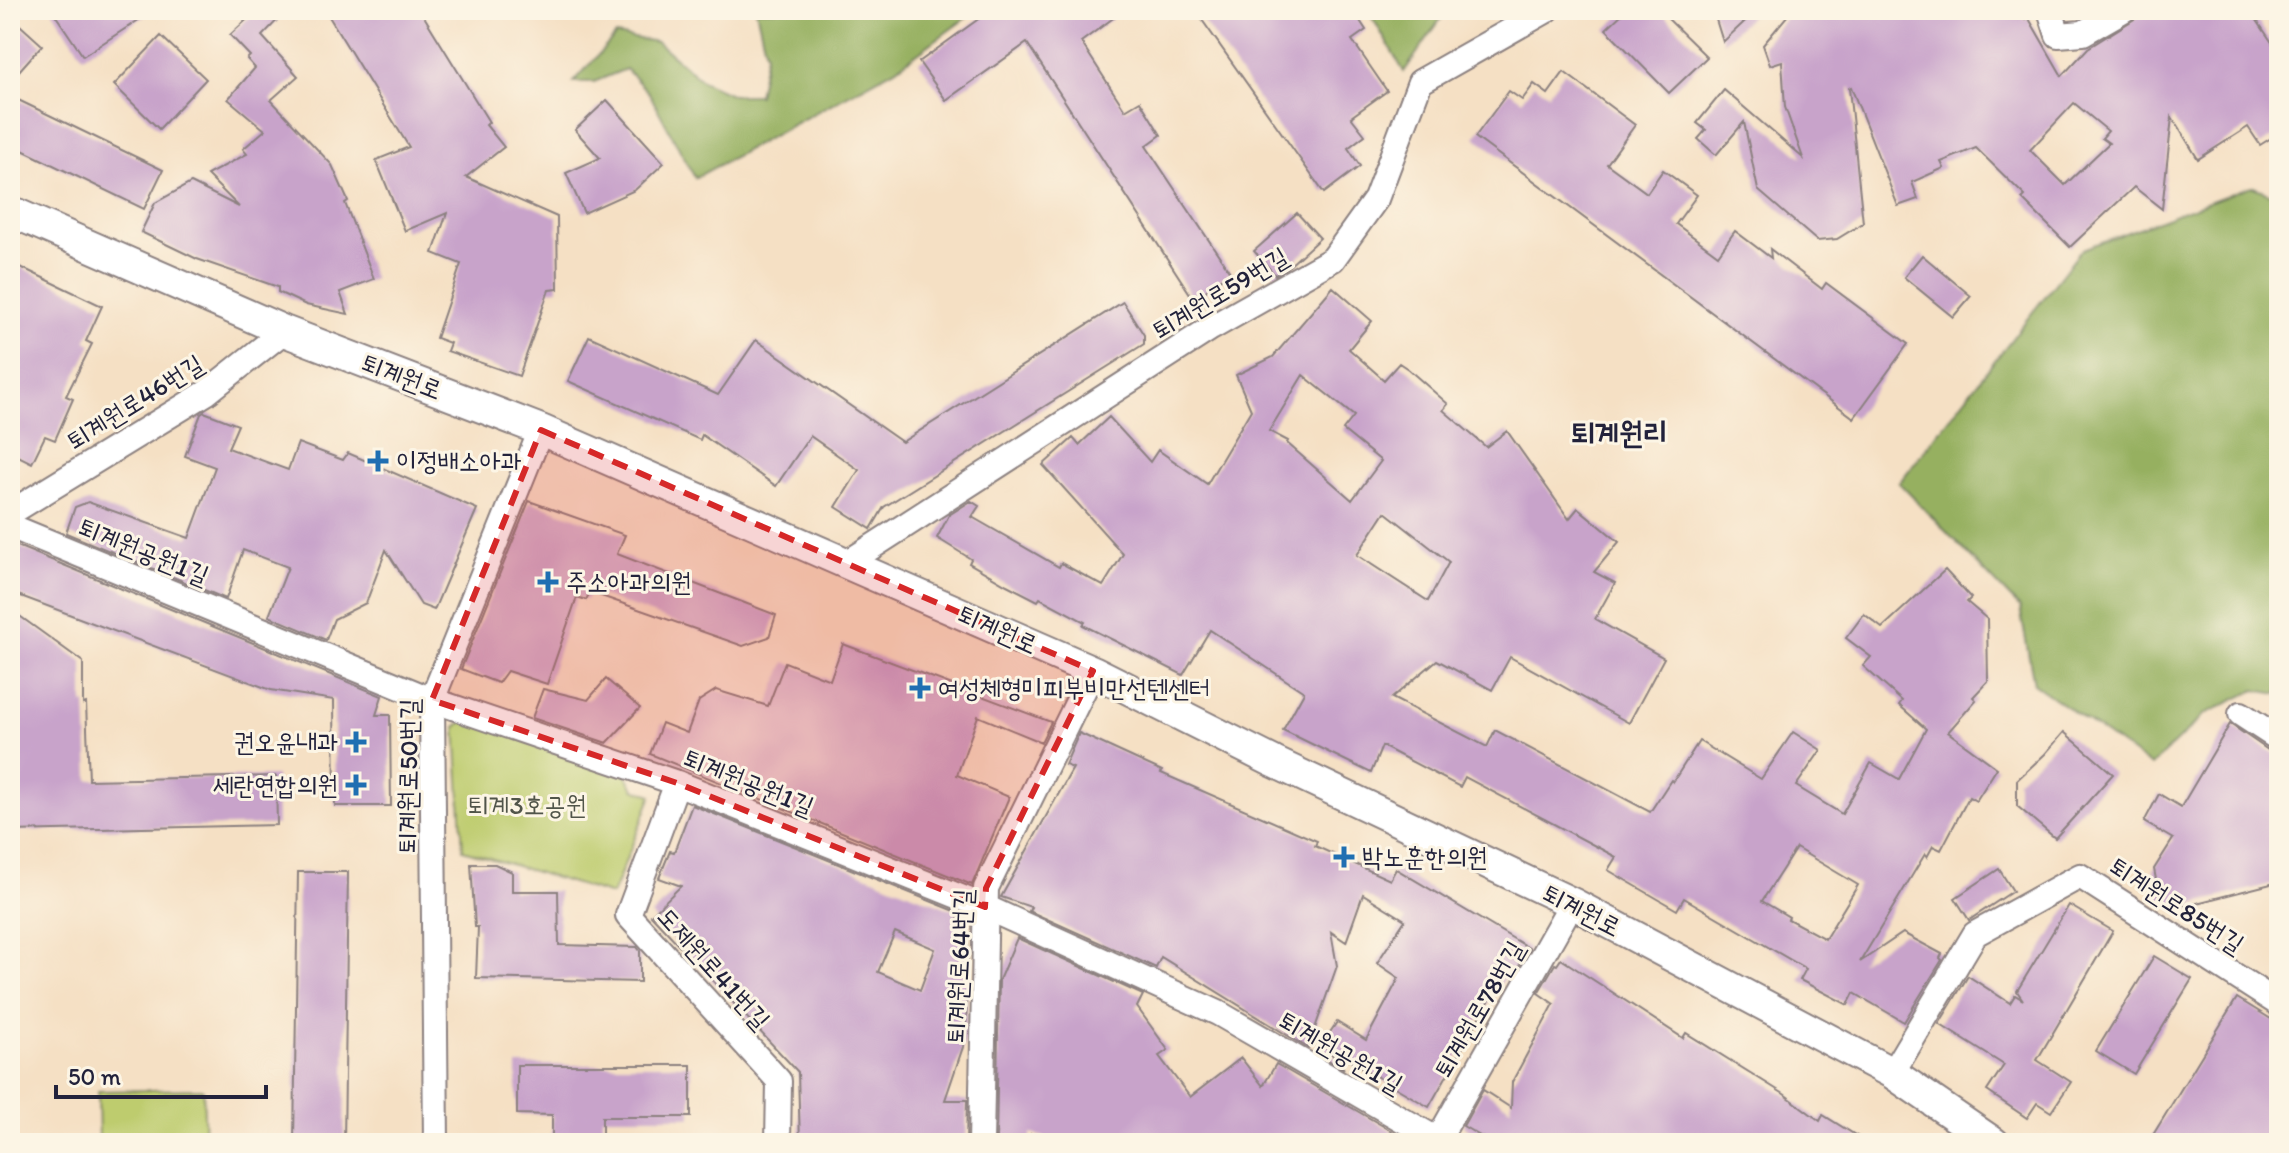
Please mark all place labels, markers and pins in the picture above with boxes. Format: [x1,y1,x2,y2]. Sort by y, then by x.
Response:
place label: 이정배소아과 [396,445,522,477]
marker: 이정배소아과 [367,450,389,472]
place label: 주소아과의원 [566,566,692,598]
marker: 주소아과의원 [537,571,559,593]
place label: 여성체형미피부비만선텐센터 [938,672,1210,704]
marker: 여성체형미피부비만선텐센터 [909,677,931,699]
place label: 권오윤내과 [233,726,338,758]
marker: 권오윤내과 [345,731,367,753]
place label: 세란연합의원 [212,769,338,801]
marker: 세란연합의원 [345,774,367,796]
place label: 박노훈한의원 [1362,841,1488,873]
marker: 박노훈한의원 [1333,846,1355,868]

